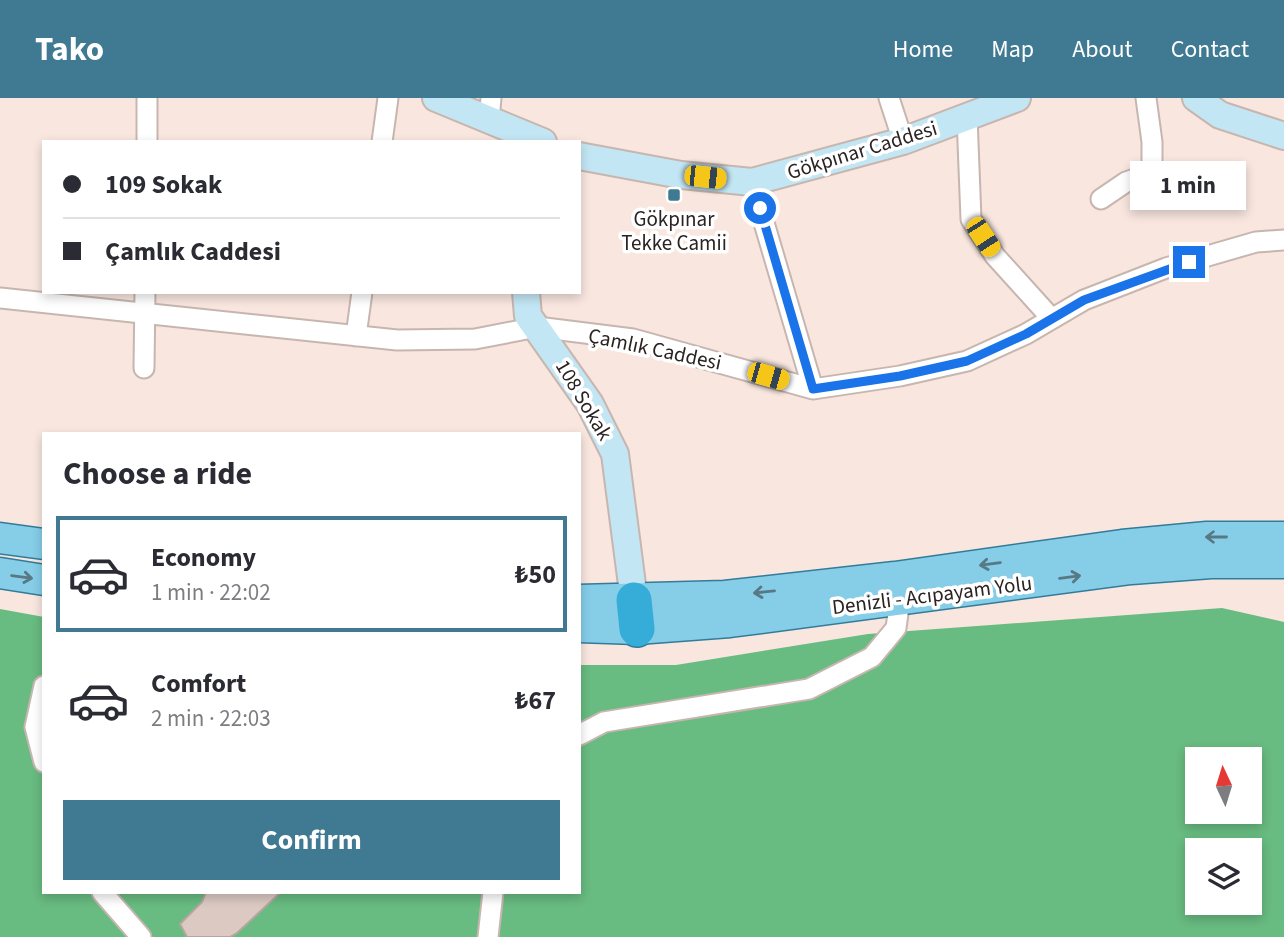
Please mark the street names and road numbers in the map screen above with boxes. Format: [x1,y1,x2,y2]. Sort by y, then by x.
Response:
street label: Gökpınar Caddesi [783,113,941,187]
street label: Çamlık Caddesi [586,320,724,378]
street label: 108 Sokak [548,354,620,446]
street label: Denizli - Acıpayam Yolu [830,568,1034,622]

